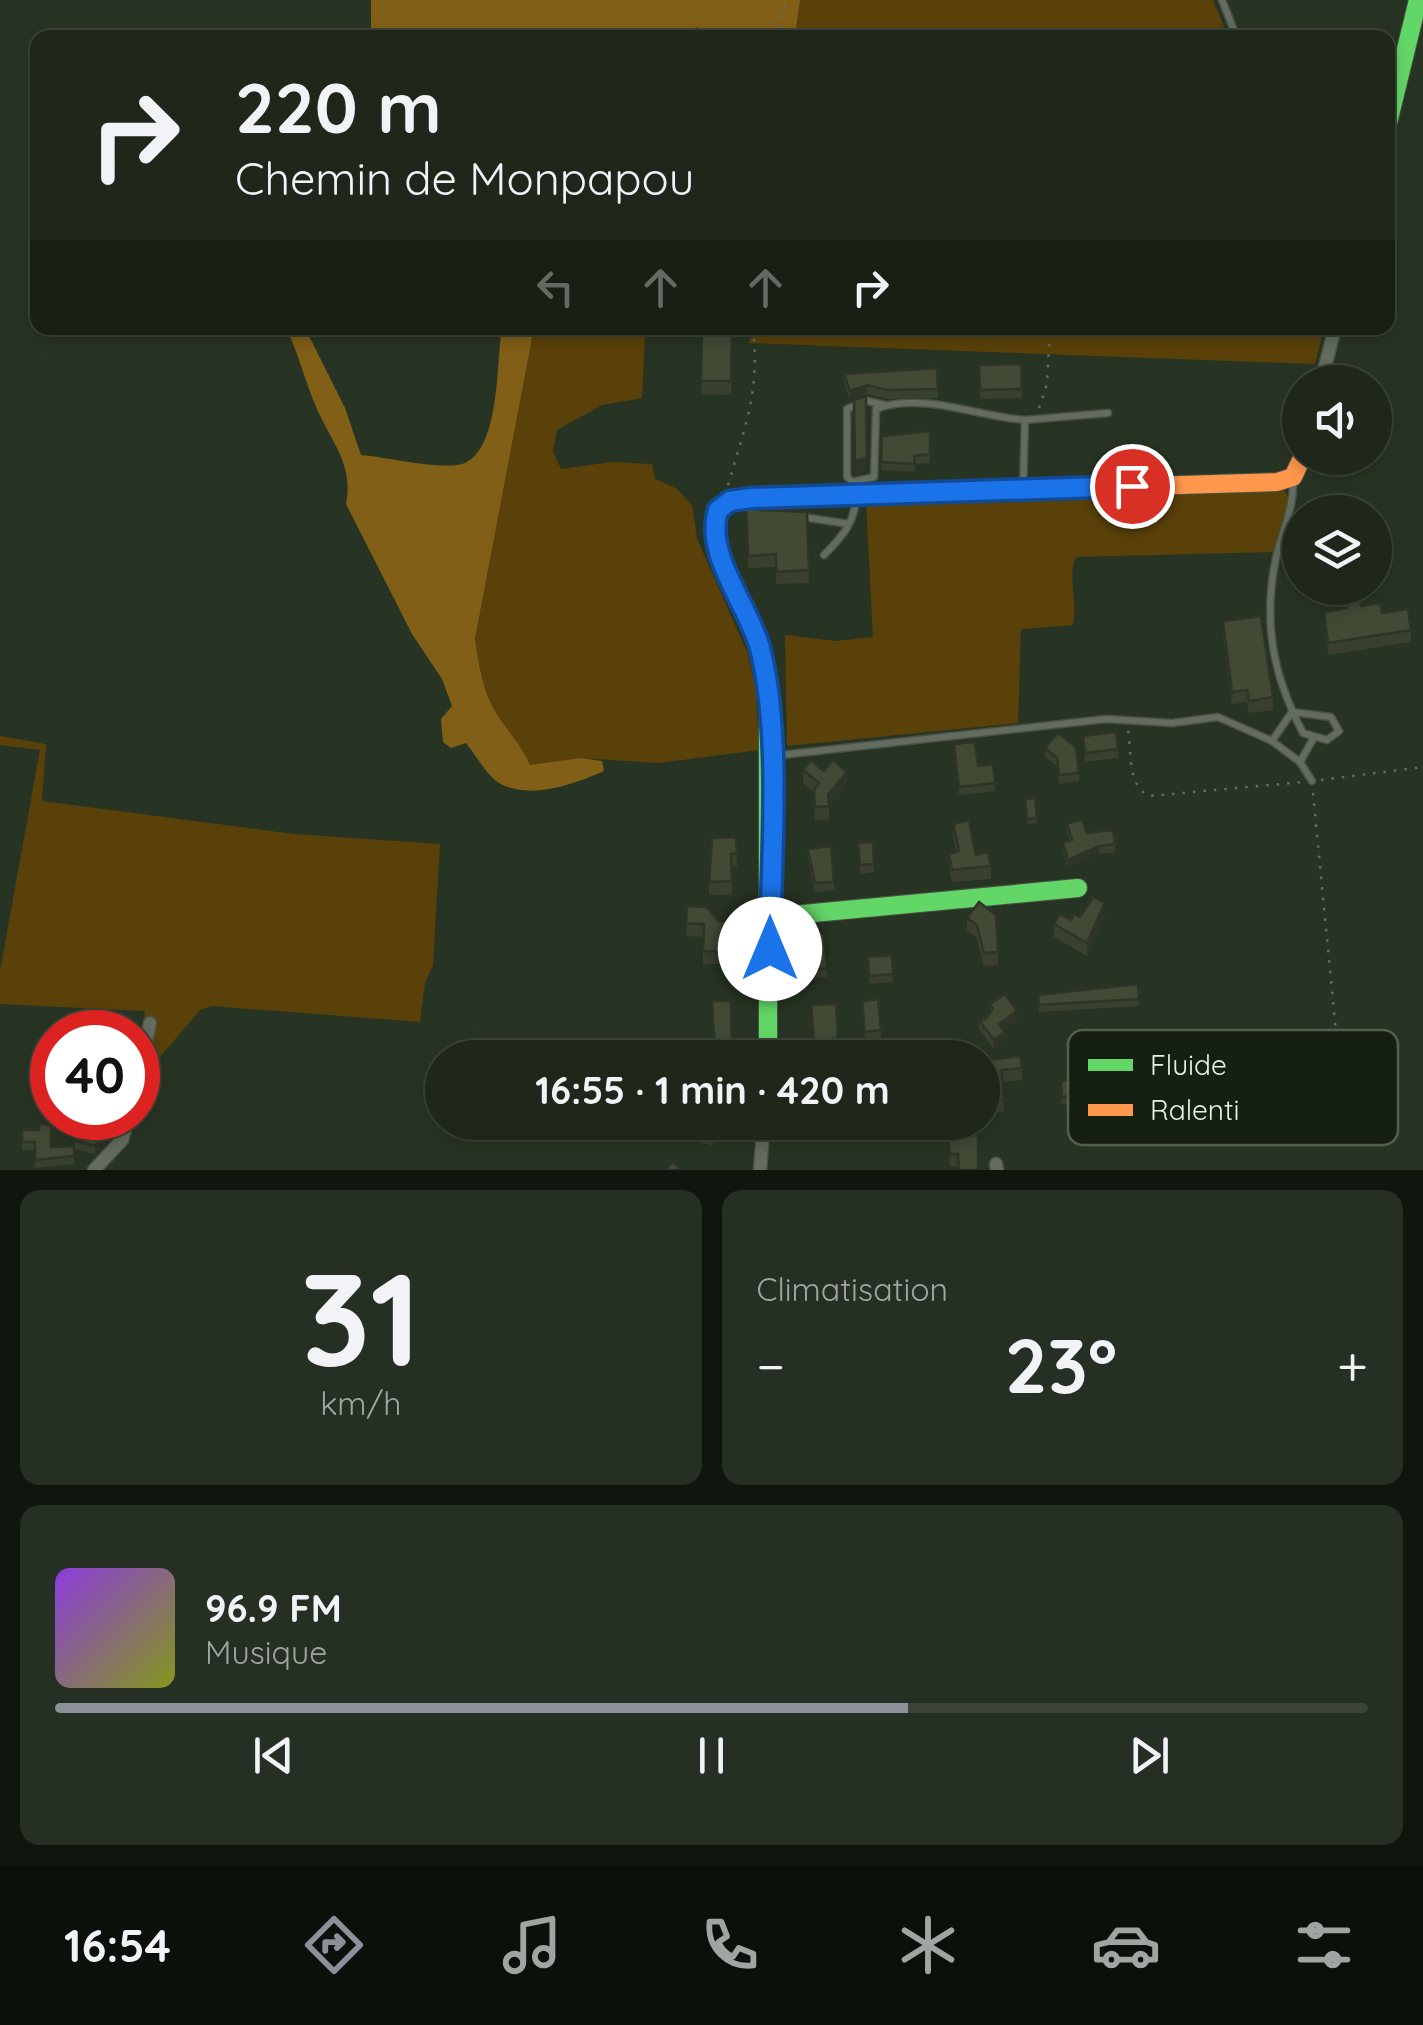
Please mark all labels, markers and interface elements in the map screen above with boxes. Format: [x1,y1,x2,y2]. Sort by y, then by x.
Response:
text: 220 m [235,63,442,151]
icon: right [70,70,200,200]
text: Chemin de Monpapou [235,150,694,206]
icon: left [528,260,583,315]
icon: ahead [633,260,688,315]
icon: ahead [738,260,793,315]
icon: right [843,260,898,315]
map controls [1282,365,1392,605]
button: sound [1282,365,1392,475]
pin [1090,444,1175,529]
icon: arrive [1105,459,1160,514]
button: layers [1282,495,1392,605]
position arrow [718,897,822,1001]
speed limit sign: 40 [30,1010,160,1140]
legend [1068,1030,1398,1145]
text: Fluide [1150,1047,1227,1082]
text: 16:55 · 1 min · 420 m [535,1066,890,1114]
text: Ralenti [1150,1092,1240,1127]
text: 31 [301,1236,421,1399]
text: Climatisation [757,1269,948,1309]
text: 23° [1005,1318,1117,1412]
text: − [757,1331,785,1400]
text: + [1337,1331,1368,1400]
text: km/h [320,1383,401,1423]
text: 96.9 FM [205,1584,342,1632]
text: Musique [205,1632,327,1672]
icon: previous [246,1728,301,1783]
icon: pause [684,1728,739,1783]
icon: next [1122,1728,1177,1783]
icon: directions [299,1910,369,1980]
icon: music [497,1910,567,1980]
icon: phone [695,1910,765,1980]
icon: climate [893,1910,963,1980]
icon: car [1091,1910,1161,1980]
icon: filters [1289,1910,1359,1980]
text: 16:54 [64,1917,171,1973]

